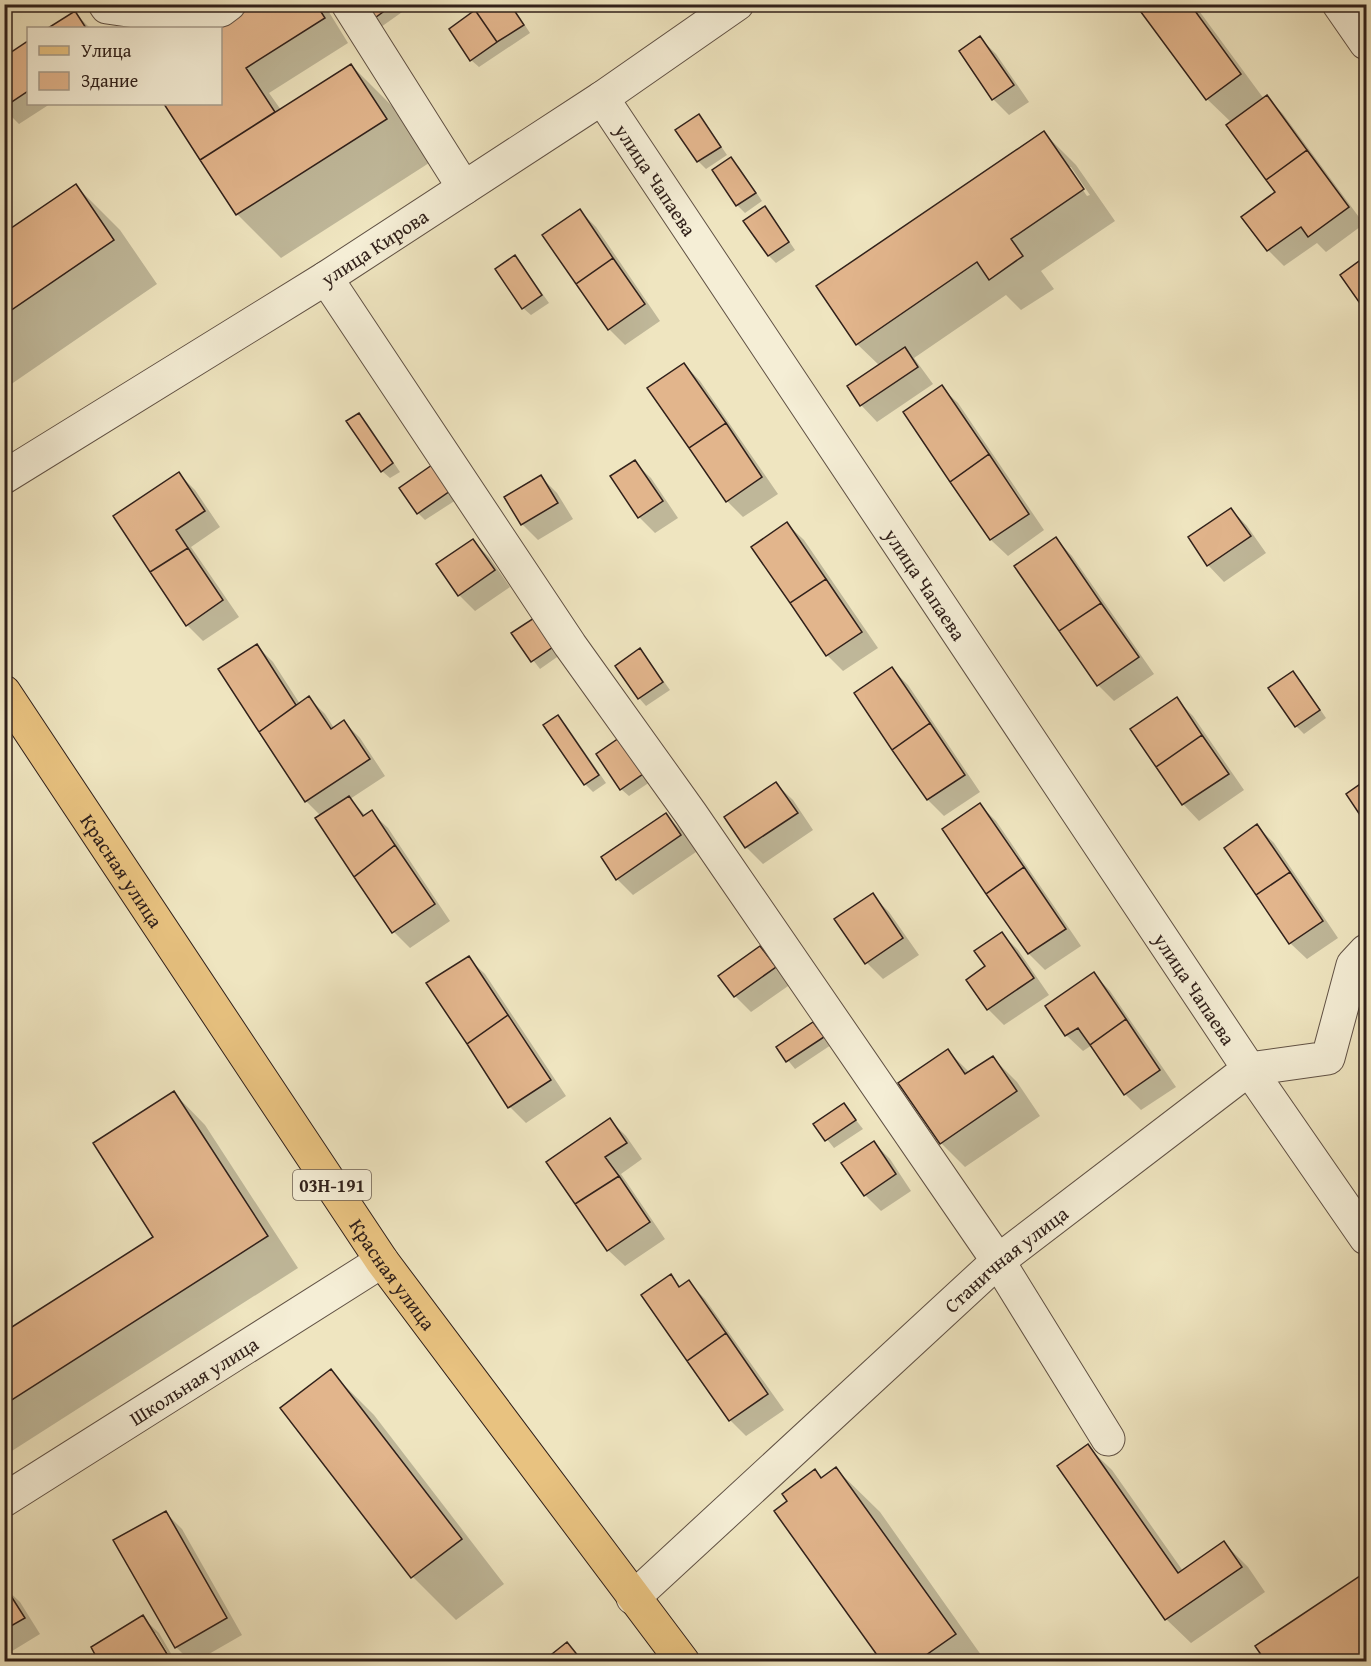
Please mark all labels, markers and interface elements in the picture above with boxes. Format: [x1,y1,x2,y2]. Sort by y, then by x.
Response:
legend [27,27,222,105]
text: Улица [81,37,132,64]
text: Здание [81,67,138,94]
street label: улица Чапаева [608,117,705,242]
street label: улица Кирова [314,201,434,293]
street label: улица Чапаева [877,521,974,646]
street label: Красная улица [74,808,171,933]
street label: улица Чапаева [1147,926,1244,1051]
road number: 03Н-191 [293,1170,371,1200]
street label: Станичная улица [937,1198,1074,1319]
street label: Красная улица [343,1212,443,1336]
street label: Школьная улица [123,1328,264,1432]

